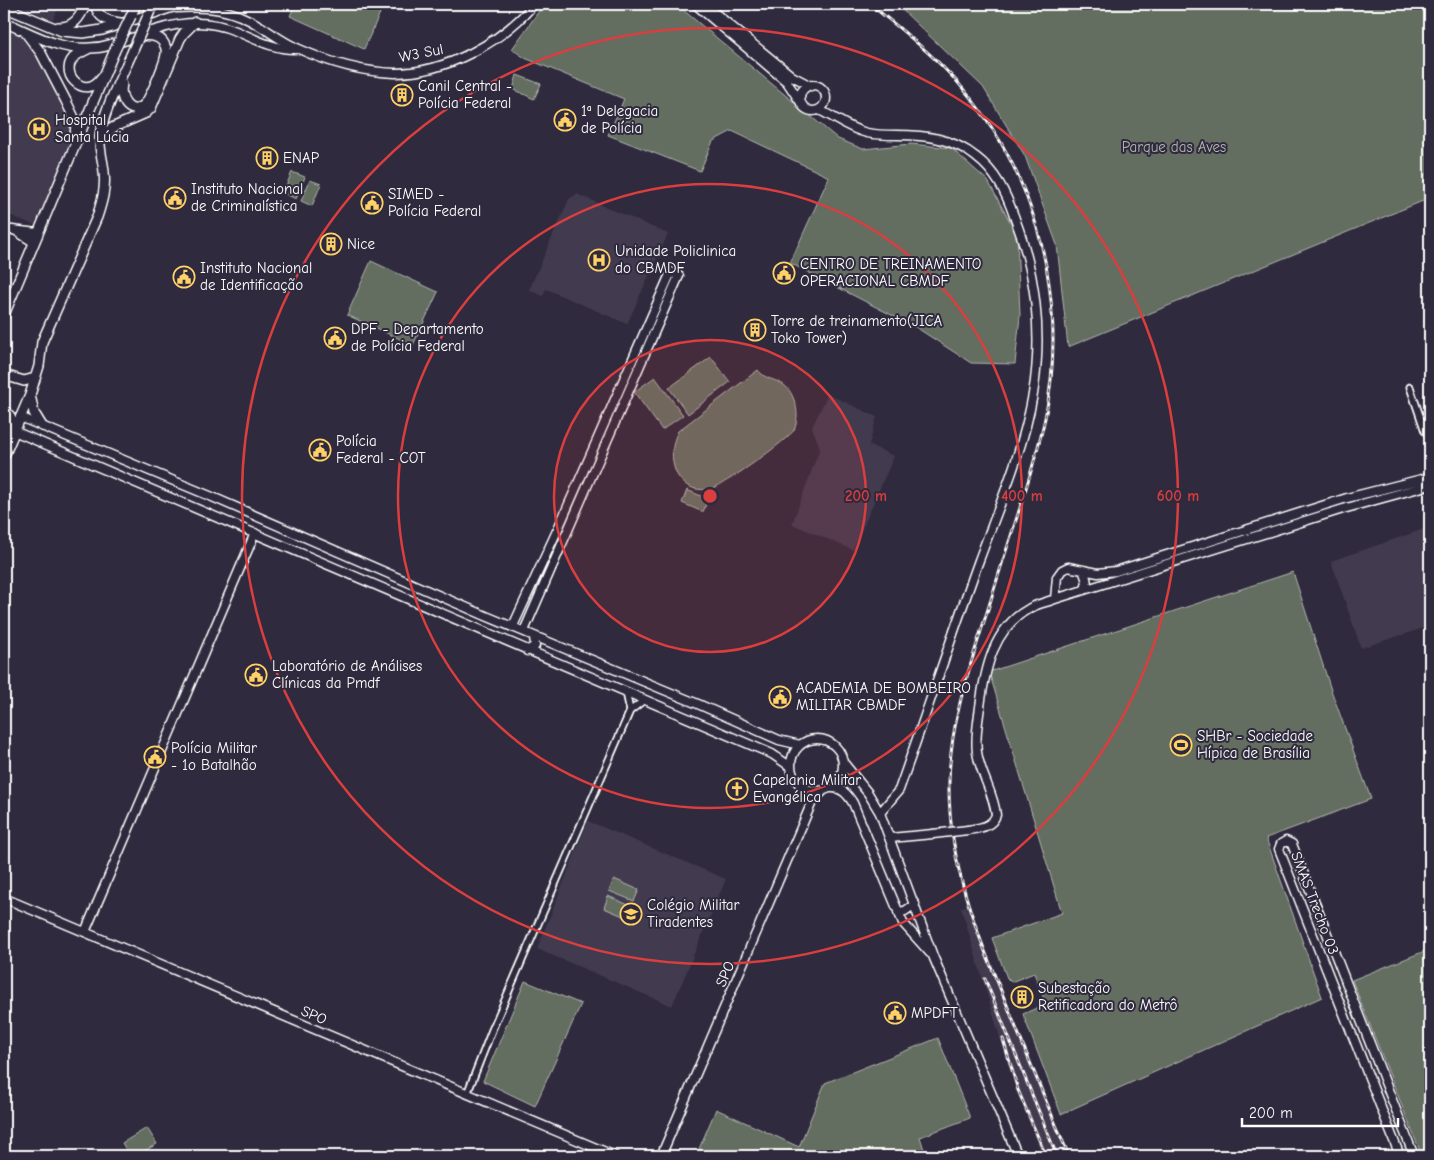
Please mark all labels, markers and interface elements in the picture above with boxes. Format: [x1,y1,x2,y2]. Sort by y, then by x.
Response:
street label: W3 Sul [397,40,445,66]
place label: Canil Central - Polícia Federal [418,77,512,112]
building icon: Canil Central - Polícia Federal [390,83,414,107]
place label: 1ª Delegacia de Polícia [581,102,658,137]
public building icon: 1ª Delegacia de Polícia [553,108,577,132]
place label: Hospital Santa Lúcia [55,111,129,146]
hospital icon: Hospital Santa Lúcia [27,117,51,141]
park label: Parque das Aves [1122,138,1226,156]
building icon: ENAP [255,146,279,170]
place label: ENAP [283,149,320,167]
place label: Instituto Nacional de Criminalística [191,180,303,215]
place label: SIMED - Polícia Federal [388,185,481,220]
public building icon: Instituto Nacional de Criminalística [163,186,187,210]
public building icon: SIMED - Polícia Federal [360,191,384,215]
building icon: Nice [319,232,343,256]
place label: Nice [347,235,376,253]
place label: Unidade Policlinica do CBMDF [615,242,736,277]
hospital icon: Unidade Policlinica do CBMDF [587,248,611,272]
place label: CENTRO DE TREINAMENTO OPERACIONAL CBMDF [800,255,981,290]
place label: Instituto Nacional de Identificação [200,259,312,294]
public building icon: CENTRO DE TREINAMENTO OPERACIONAL CBMDF [772,261,796,285]
public building icon: Instituto Nacional de Identificação [172,265,196,289]
place label: Torre de treinamento(JICA Toko Tower) [771,312,943,347]
building icon: Torre de treinamento(JICA Toko Tower) [743,318,767,342]
place label: DPF - Departamento de Polícia Federal [351,320,484,355]
public building icon: DPF - Departamento de Polícia Federal [323,326,347,350]
place label: Polícia Federal - COT [336,432,426,467]
public building icon: Polícia Federal - COT [308,438,332,462]
centre of rings [701,487,719,505]
text: 200 m [845,487,887,505]
text: 400 m [1001,487,1043,505]
text: 600 m [1157,487,1199,505]
place label: Laboratório de Análises Clínicas da Pmdf [272,657,422,692]
public building icon: Laboratório de Análises Clínicas da Pmdf [244,663,268,687]
place label: ACADEMIA DE BOMBEIRO MILITAR CBMDF [796,679,971,714]
public building icon: ACADEMIA DE BOMBEIRO MILITAR CBMDF [768,685,792,709]
place label: SHBr - Sociedade Hípica de Brasília [1197,727,1313,762]
sports icon: SHBr - Sociedade Hípica de Brasília [1169,733,1193,757]
place label: Polícia Militar - 1o Batalhão [171,739,257,774]
public building icon: Polícia Militar - 1o Batalhão [143,745,167,769]
place label: Capelania Militar Evangélica [753,771,861,806]
church icon: Capelania Militar Evangélica [725,777,749,801]
street label: SMAS Trecho 03 [1287,849,1343,957]
place label: Colégio Militar Tiradentes [647,896,740,931]
school or university icon: Colégio Militar Tiradentes [619,902,643,926]
street label: SPO [712,958,738,990]
place label: Subestação Retificadora do Metrô [1038,979,1178,1014]
building icon: Subestação Retificadora do Metrô [1010,985,1034,1009]
public building icon: MPDFT [883,1001,907,1025]
street label: SPO [298,1002,330,1028]
place label: MPDFT [911,1004,958,1022]
scale bar [1242,1095,1398,1127]
text: 200 m [1249,1104,1293,1122]

